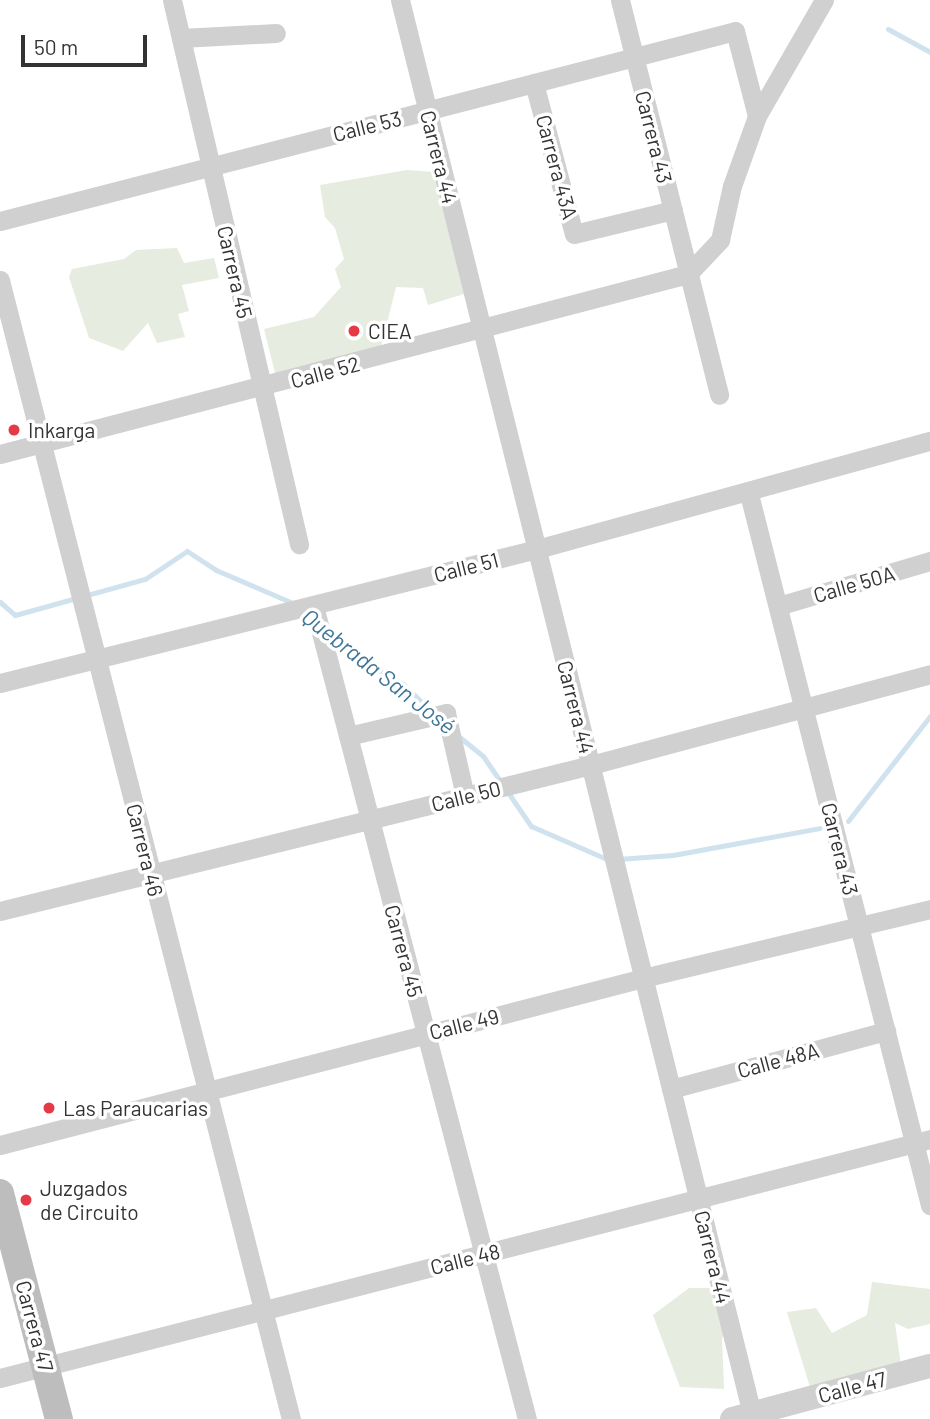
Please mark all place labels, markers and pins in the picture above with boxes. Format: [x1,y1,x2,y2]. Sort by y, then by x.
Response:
place label: CIEA [368,318,412,344]
marker: CIEA [346,323,362,339]
place label: Inkarga [28,417,95,443]
marker: Inkarga [6,422,22,438]
place label: Las Paraucarias [63,1095,208,1121]
marker: Las Paraucarias [41,1100,57,1116]
place label: Juzgados de Circuito [40,1175,139,1225]
marker: Juzgados de Circuito [18,1192,34,1208]

